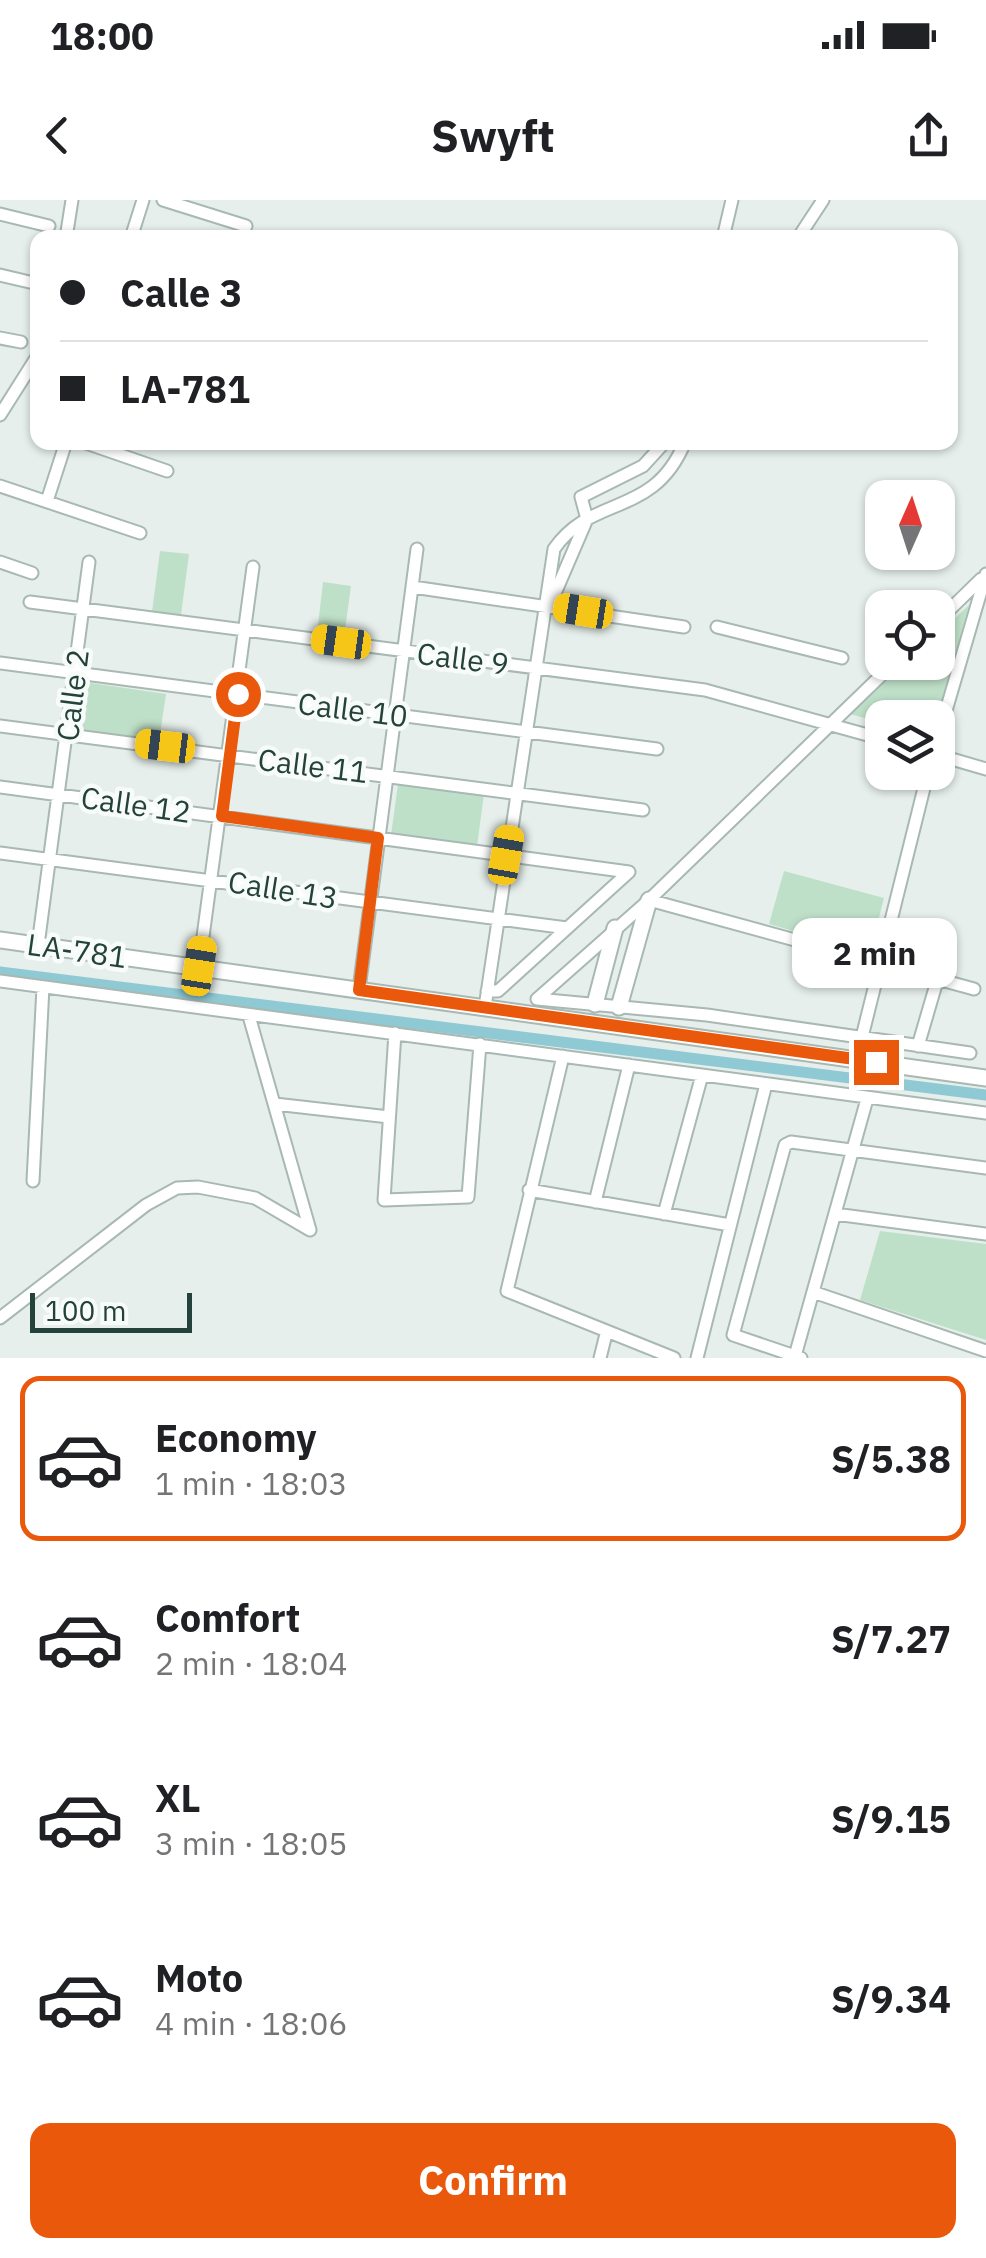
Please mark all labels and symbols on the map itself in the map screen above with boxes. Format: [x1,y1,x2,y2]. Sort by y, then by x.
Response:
north arrow [865,480,955,570]
car [551,591,615,631]
car [309,623,373,661]
street label: Calle 9 [415,633,511,683]
street label: Calle 2 [47,647,97,743]
route start [216,672,261,717]
street label: Calle 10 [296,683,410,735]
car [133,727,197,765]
street label: Calle 11 [256,739,370,791]
street label: Calle 12 [79,777,193,831]
car [486,823,526,887]
street label: Calle 13 [225,861,341,917]
callout: 2 min [794,917,958,987]
street label: LA-781 [25,924,129,976]
car [179,934,219,998]
route end [854,1040,899,1085]
scale bar [30,1288,192,1332]

